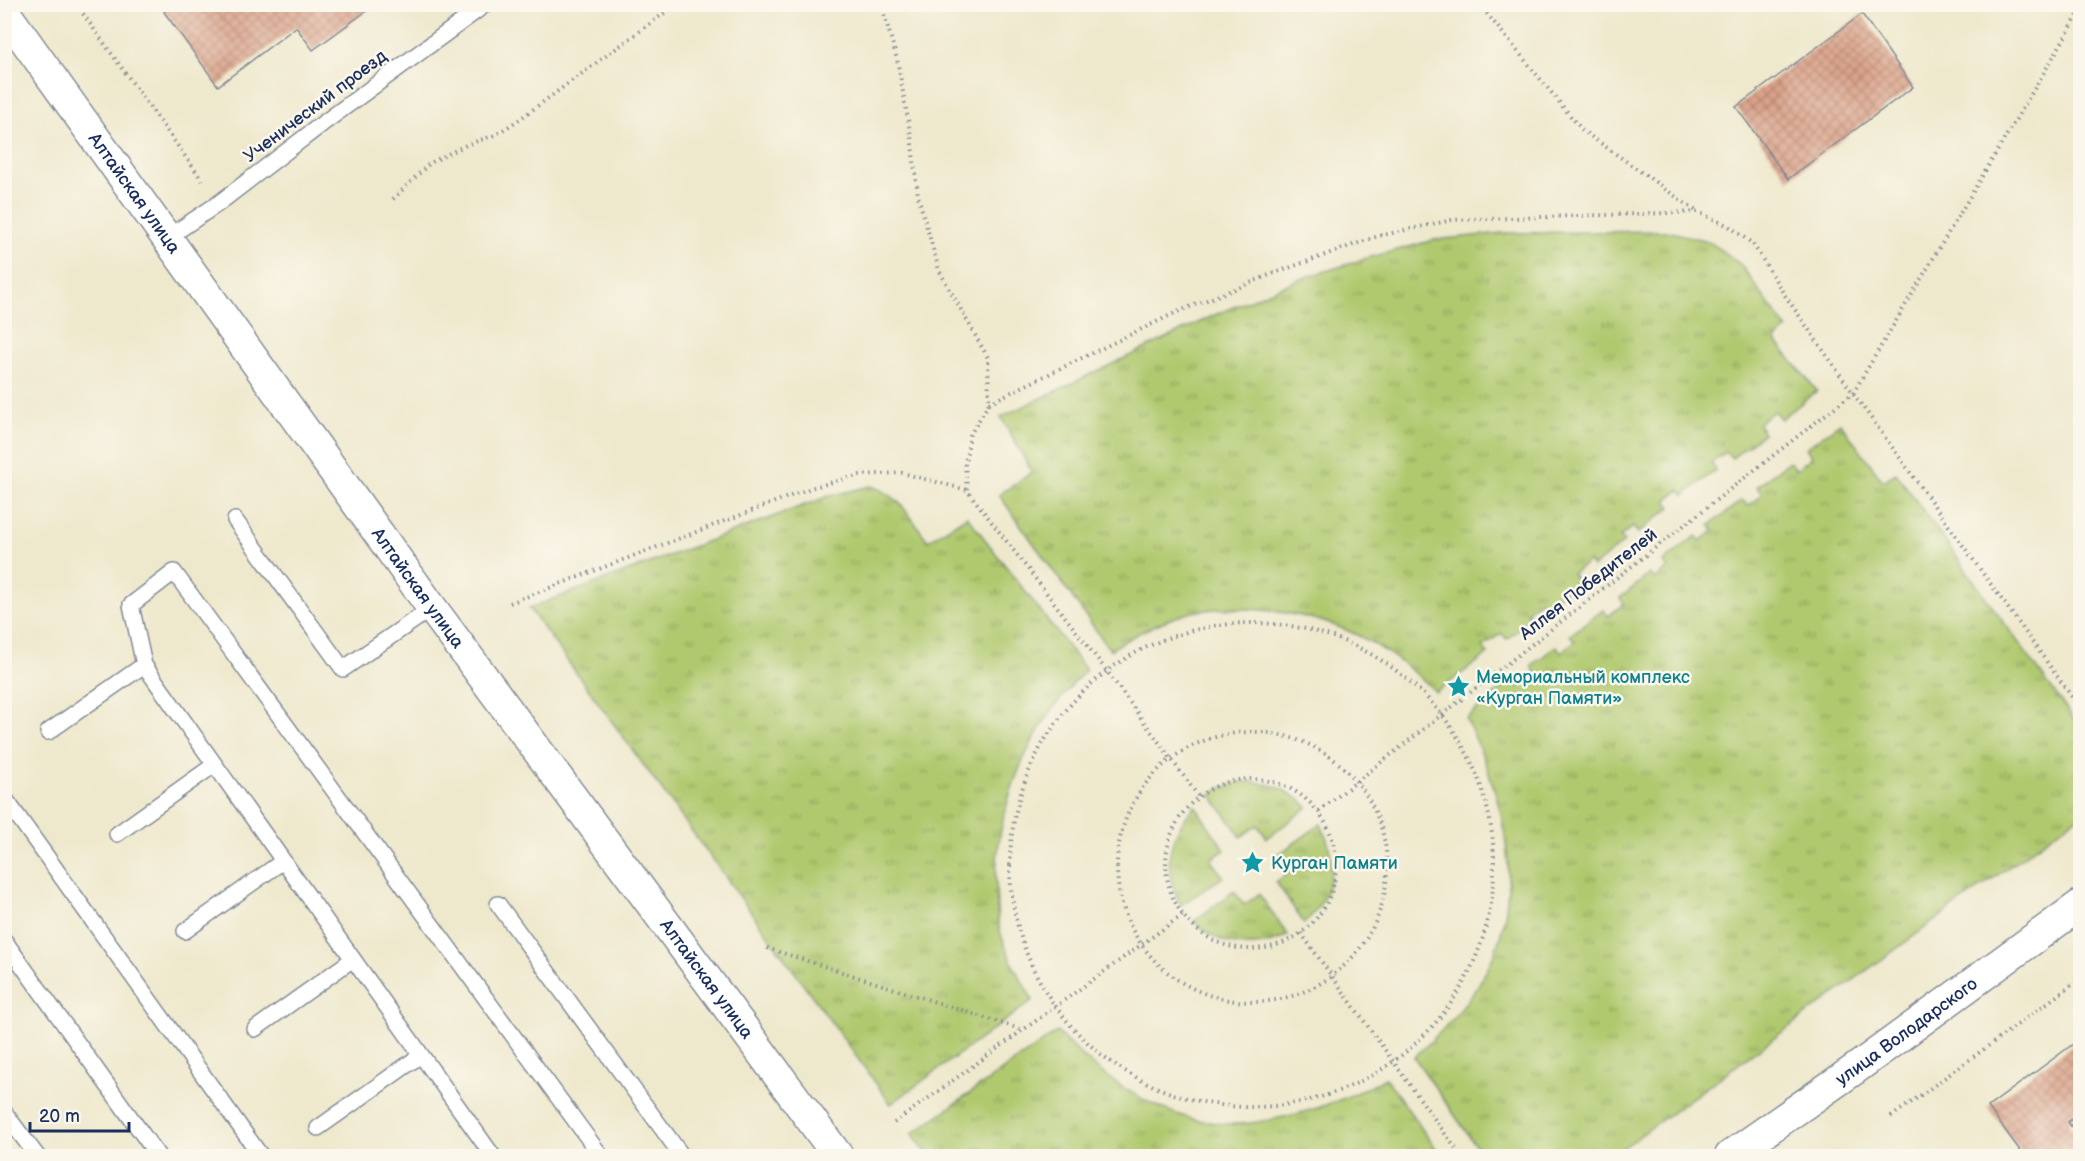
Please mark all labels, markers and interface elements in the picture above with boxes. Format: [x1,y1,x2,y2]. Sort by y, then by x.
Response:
street label: Ученический проезд [240,46,391,167]
street label: Алтайская улица [83,128,185,258]
street label: Алтайская улица [366,523,468,653]
street label: Аллея Победителей [1514,524,1661,645]
place label: Мемориальный комплекс «Курган Памяти» [1476,667,1690,709]
place icon: Мемориальный комплекс «Курган Памяти» [1445,674,1471,700]
place icon: Курган Памяти [1240,850,1266,876]
place label: Курган Памяти [1271,853,1398,874]
street label: Алтайская улица [655,914,758,1043]
street label: улица Володарского [1832,973,1982,1090]
scale bar [30,1095,129,1133]
text: 20 m [39,1106,80,1127]

